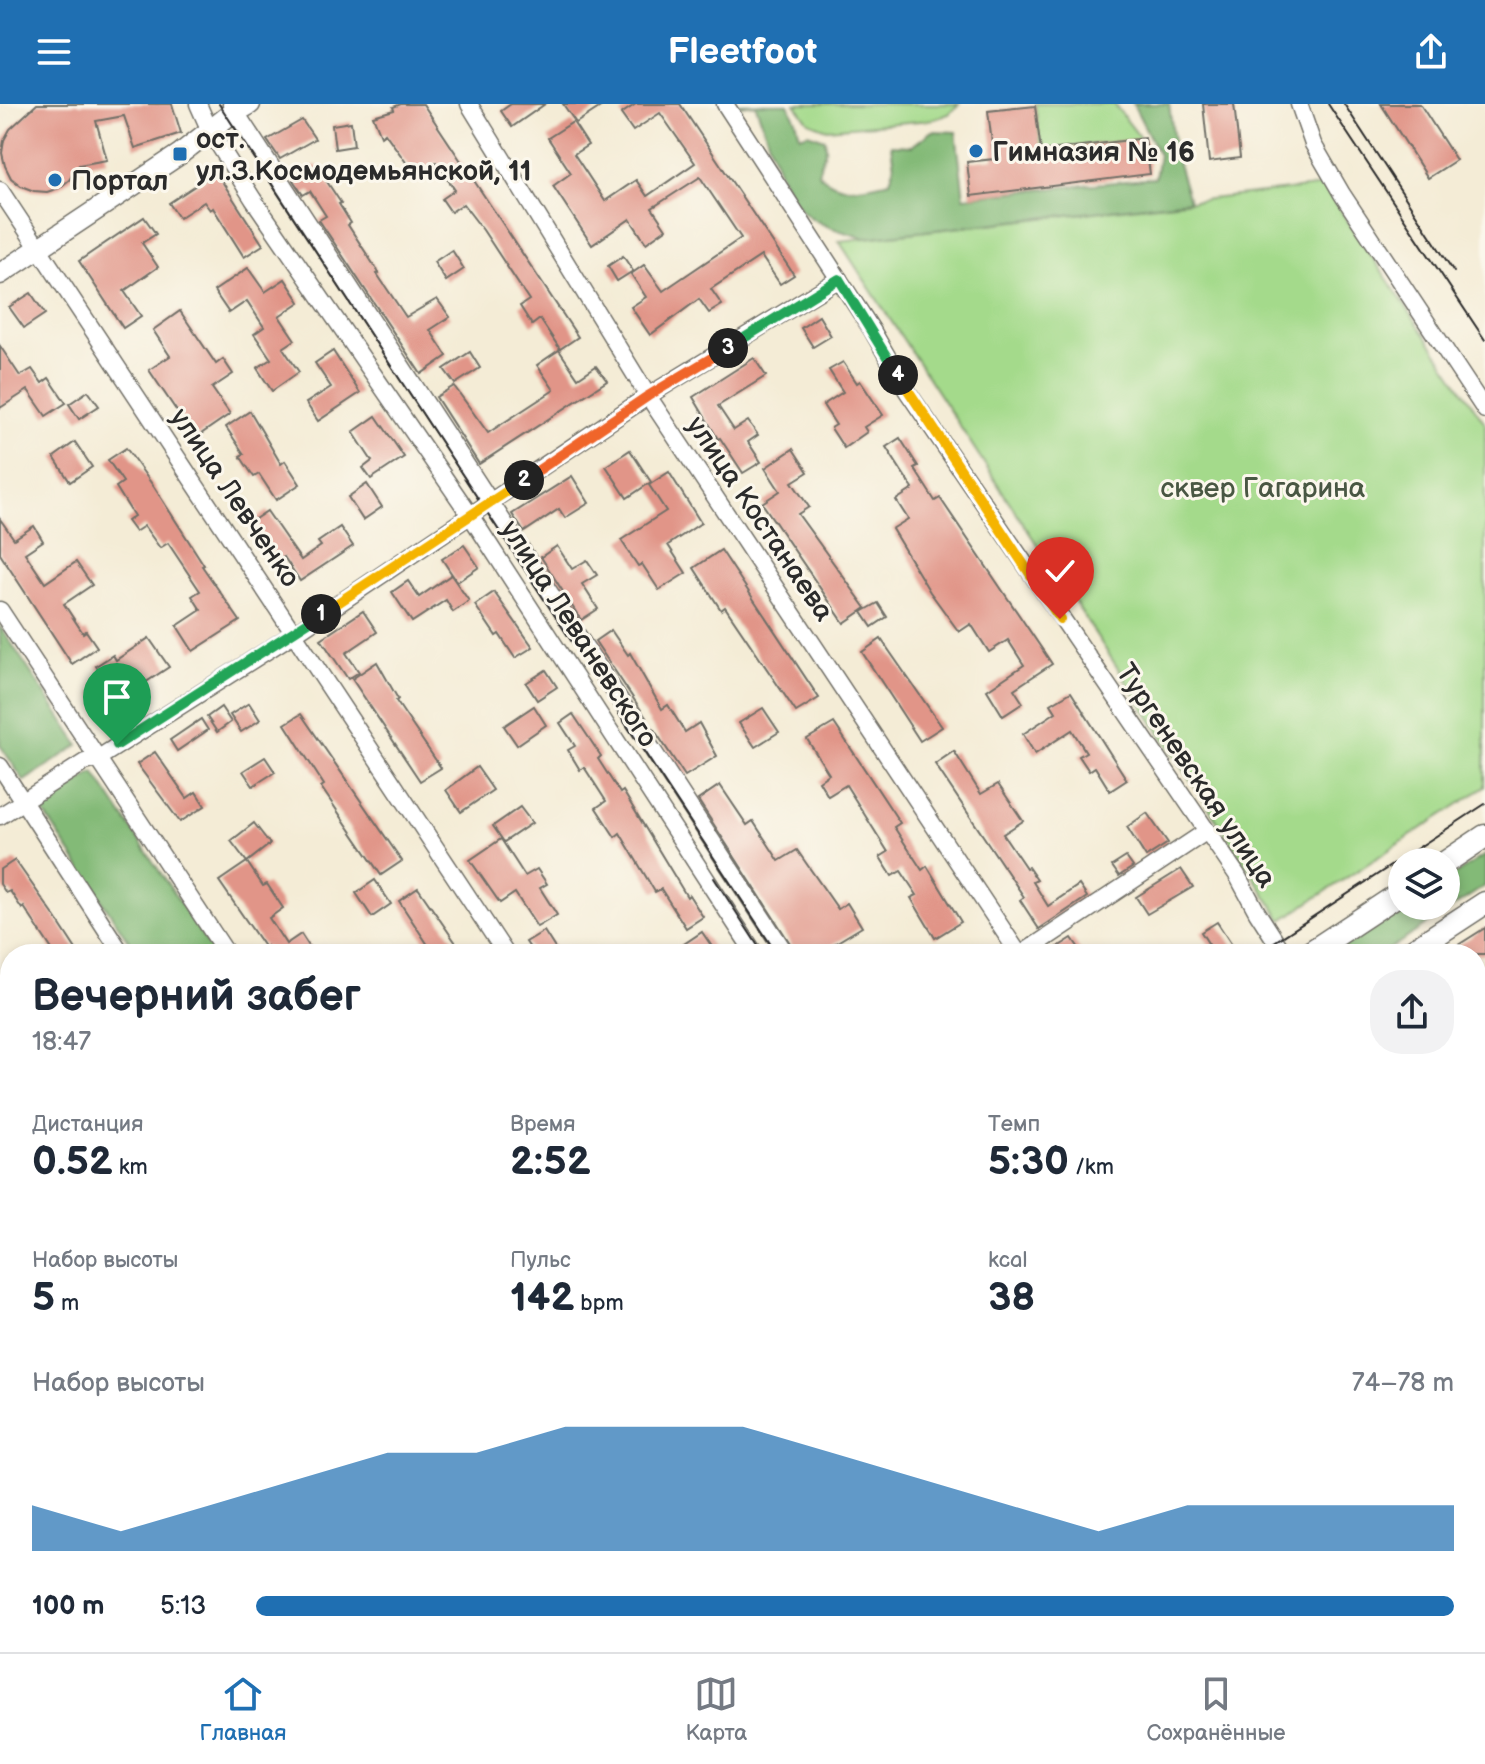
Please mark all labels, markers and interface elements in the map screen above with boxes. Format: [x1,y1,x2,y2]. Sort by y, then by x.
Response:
icon: menu [32,30,76,74]
icon: share [1409,30,1453,74]
text: Fleetfoot [668,31,817,74]
place label: ост. ул.З.Космодемьянской, 11 [196,123,532,188]
place label: Гимназия № 16 [992,136,1195,169]
marker: Гимназия № 16 [967,142,985,160]
marker: ост. ул.З.Космодемьянской, 11 [171,145,189,163]
place label: Портал [71,165,168,198]
marker: Портал [46,171,64,189]
pin: 3 [708,328,748,368]
text: 3 [722,334,734,361]
pin: 4 [878,355,918,395]
text: 4 [892,361,904,388]
street label: улица Левченко [163,402,307,593]
street label: улица Костанаева [679,410,841,628]
pin: 2 [504,460,544,500]
text: 2 [517,466,531,493]
park label: сквер Гагарина [1161,472,1366,505]
street label: улица Леваневского [493,514,664,753]
pin [1026,537,1094,619]
icon: check [1038,549,1082,593]
pin: 1 [301,594,341,634]
text: 1 [316,600,326,627]
street label: Тургеневская улица [1109,658,1283,894]
pin [83,663,151,745]
icon: arrive [95,675,139,719]
map controls [1388,848,1460,920]
button: layers [1388,848,1460,920]
text: Вечерний забег [32,970,361,1023]
button: share [1370,970,1454,1054]
text: 18:47 [32,1027,91,1058]
text: Дистанция [32,1111,143,1138]
text: Время [510,1111,575,1138]
text: Темп [988,1111,1040,1138]
text: 0.52 [32,1138,113,1186]
text: 2:52 [510,1138,591,1186]
text: 5:30 [988,1138,1069,1186]
text: km [113,1154,148,1181]
text: /km [1069,1154,1114,1181]
text: Набор высоты [32,1247,178,1274]
text: Пульс [510,1247,571,1274]
text: kcal [988,1247,1027,1274]
text: 5 [32,1274,55,1322]
text: 142 [510,1274,574,1322]
text: 38 [988,1274,1035,1322]
text: m [55,1290,79,1317]
text: bpm [574,1290,624,1317]
text: Набор высоты [32,1368,205,1399]
text: 74–78 m [1352,1368,1454,1399]
text: 100 m [32,1591,105,1622]
text: 5:13 [160,1591,206,1622]
tab: Главная [200,1672,286,1747]
tab: Карта [685,1672,747,1747]
tab: Сохранённые [1146,1672,1285,1747]

